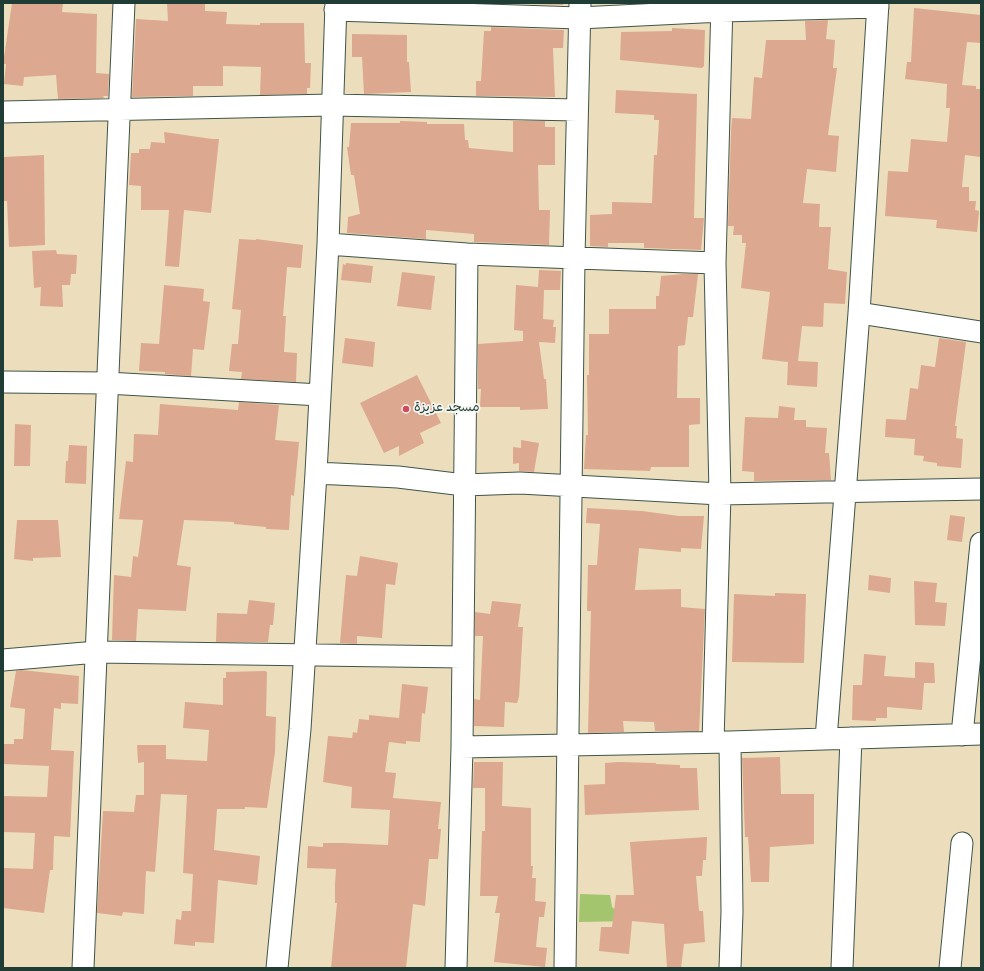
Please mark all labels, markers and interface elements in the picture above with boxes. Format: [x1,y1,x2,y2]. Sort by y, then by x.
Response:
place label: مسجد عزيزة [414,401,479,417]
marker: مسجد عزيزة [401,404,411,414]

